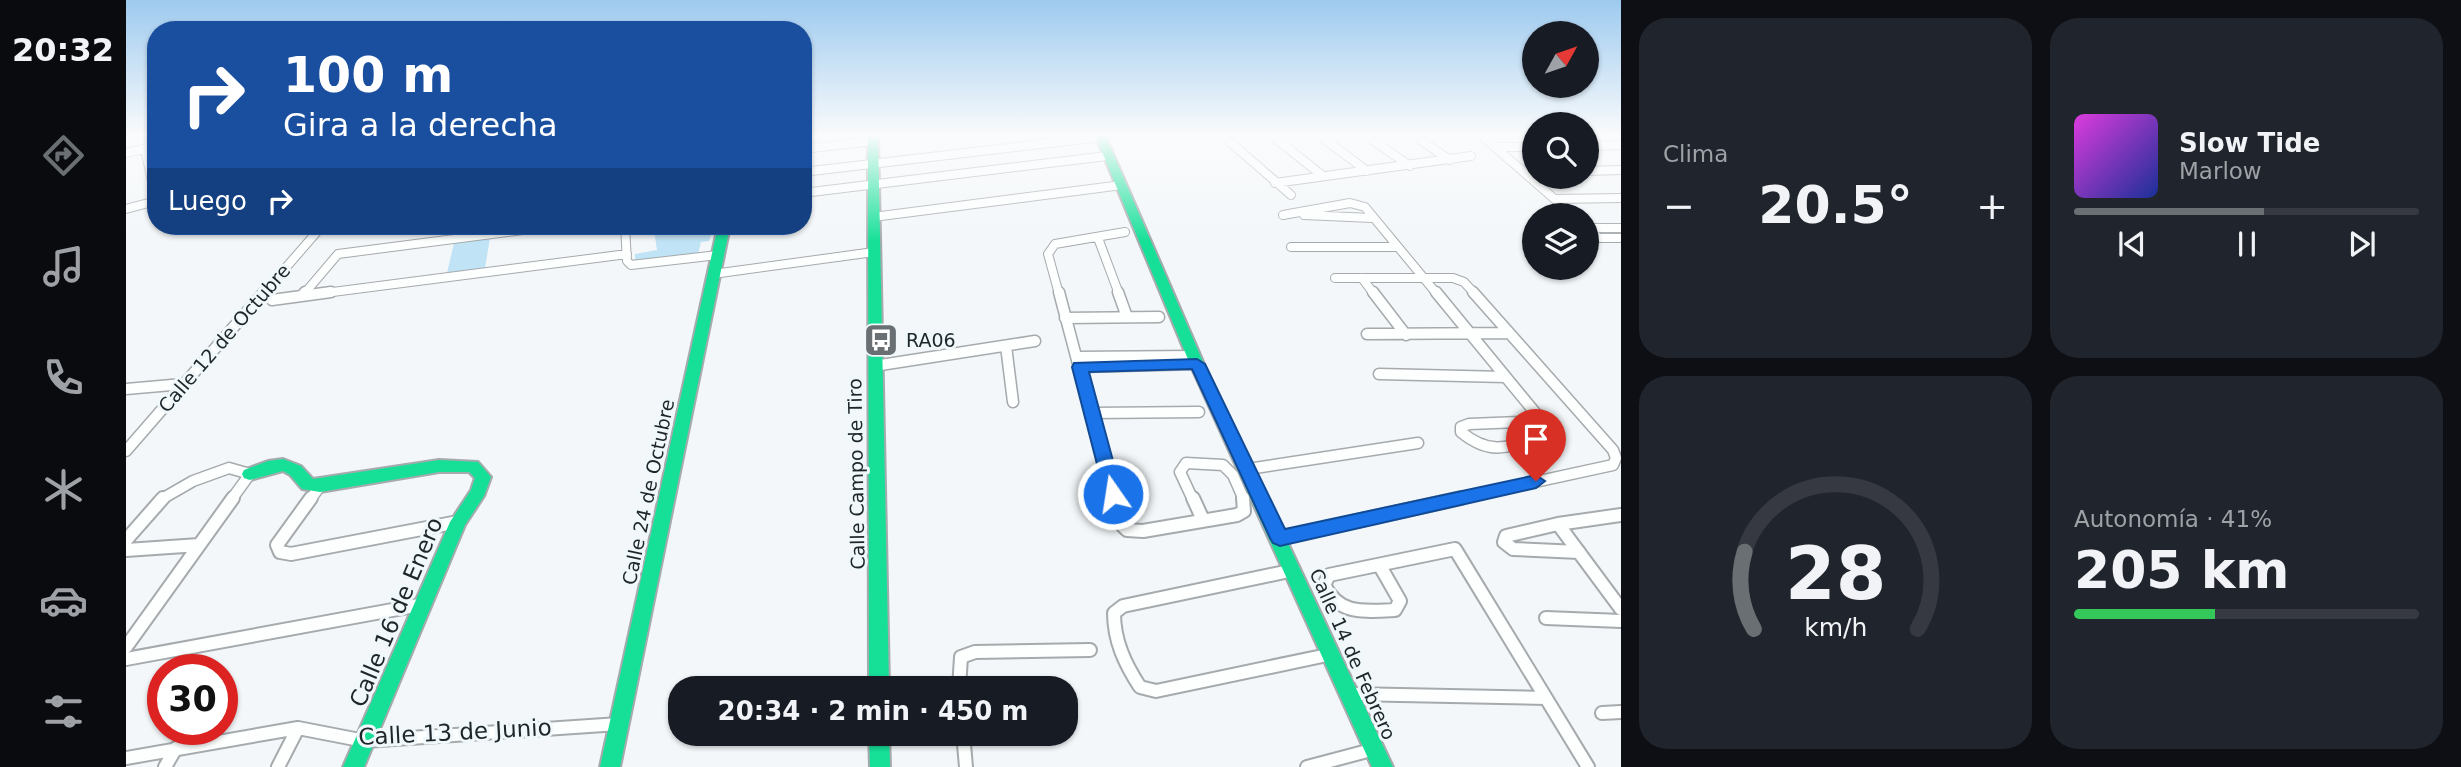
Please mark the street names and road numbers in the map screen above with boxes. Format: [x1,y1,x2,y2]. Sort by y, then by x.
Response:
street label: Calle 12 de Octubre [154,259,294,417]
street label: Calle Campo de Tiro [843,378,869,570]
street label: Calle 24 de Octubre [618,397,678,587]
street label: Calle 16 de Enero [344,513,448,711]
street label: Calle 14 de Febrero [1305,565,1401,743]
street label: Calle 13 de Junio [358,714,552,750]

